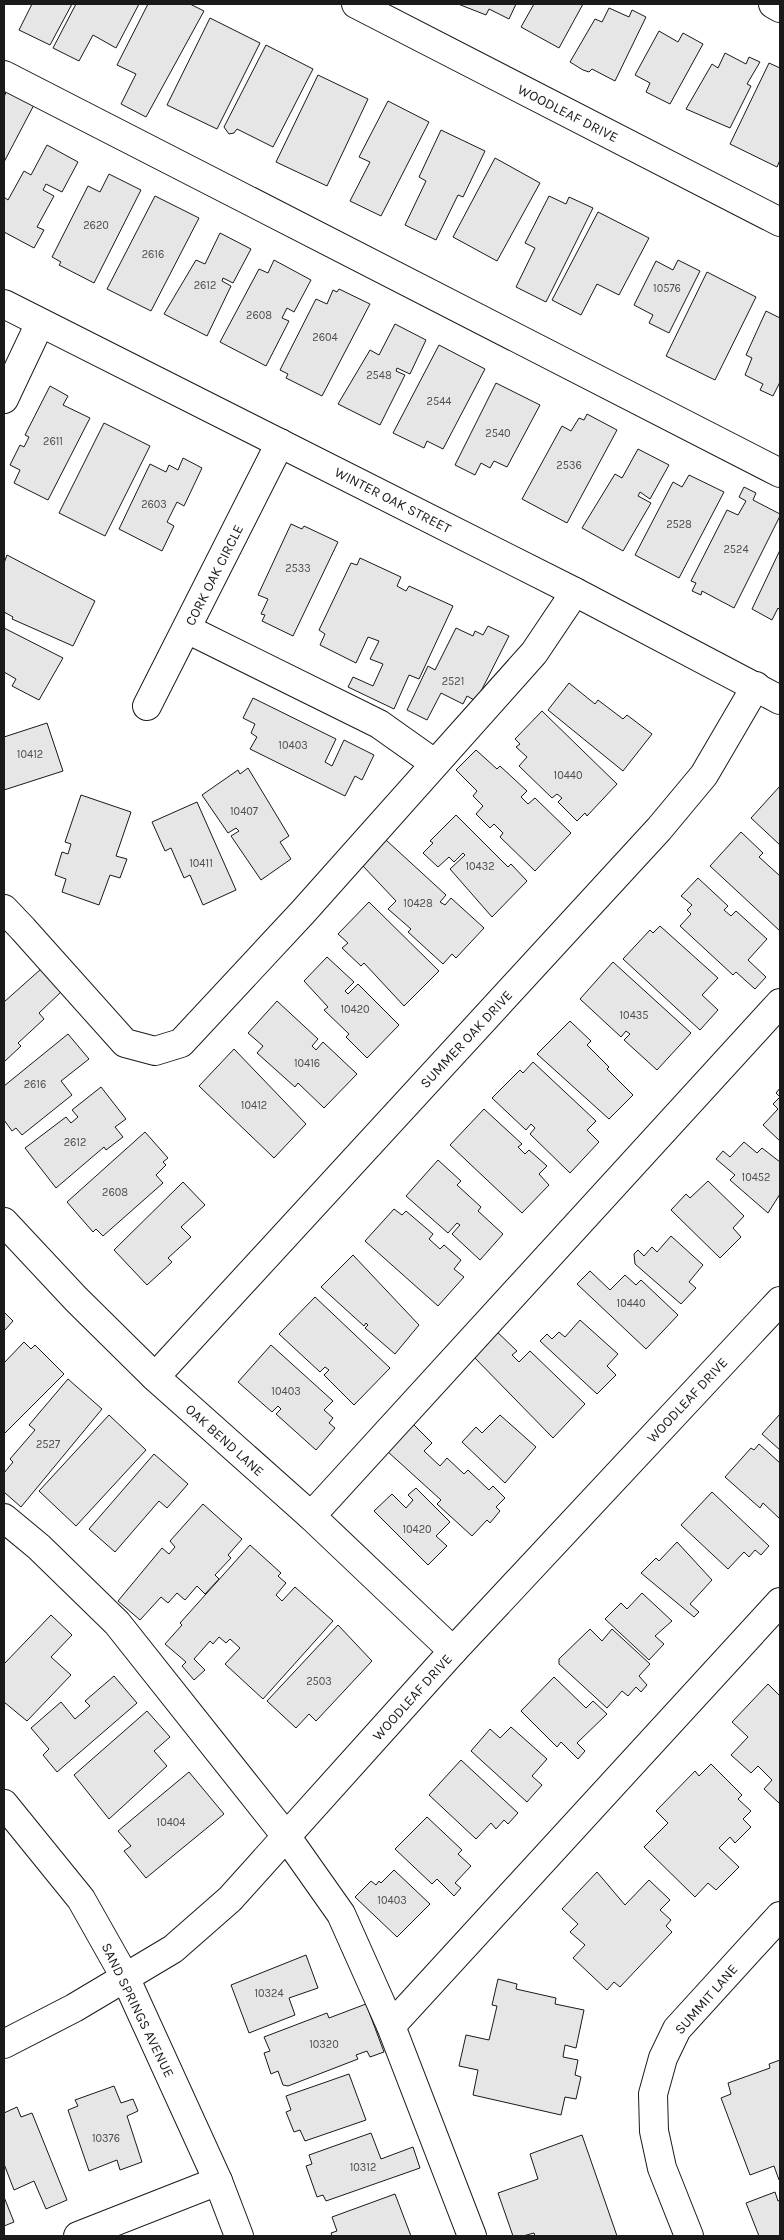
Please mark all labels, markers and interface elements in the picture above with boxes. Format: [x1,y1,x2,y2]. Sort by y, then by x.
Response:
street label: WOODLEAF DRIVE [515,81,621,146]
house number: 2620 [83,219,109,232]
house number: 2616 [142,248,164,261]
house number: 2612 [194,279,216,292]
house number: 10576 [653,282,681,295]
house number: 2608 [246,309,272,322]
house number: 2604 [312,331,338,344]
house number: 2548 [366,369,392,382]
house number: 2544 [427,395,451,408]
house number: 2540 [485,427,511,440]
house number: 2611 [43,435,63,448]
house number: 2536 [556,459,582,472]
street label: WINTER OAK STREET [332,464,454,537]
house number: 2603 [141,498,167,511]
house number: 2528 [666,518,692,531]
street label: CORK OAK CIRCLE [182,522,247,629]
house number: 2524 [723,543,749,556]
house number: 2533 [285,562,311,575]
house number: 2521 [442,675,464,688]
house number: 10403 [278,739,308,752]
house number: 10412 [17,748,43,761]
house number: 10440 [554,769,582,782]
house number: 10407 [230,805,258,818]
house number: 10411 [189,857,213,870]
house number: 10432 [465,860,495,873]
house number: 10428 [403,897,433,910]
street label: SUMMER OAK DRIVE [417,987,516,1092]
house number: 10420 [340,1003,370,1016]
house number: 10435 [619,1009,649,1022]
house number: 10416 [294,1057,320,1070]
house number: 2616 [24,1078,46,1091]
house number: 10412 [241,1099,267,1112]
house number: 2612 [64,1136,86,1149]
house number: 10452 [742,1171,770,1184]
house number: 2608 [102,1186,128,1199]
house number: 10440 [617,1297,645,1310]
street label: WOODLEAF DRIVE [643,1354,731,1447]
house number: 10403 [271,1385,301,1398]
street label: OAK BEND LANE [182,1401,267,1480]
house number: 2527 [36,1438,60,1451]
house number: 10420 [402,1523,432,1536]
street label: WOODLEAF DRIVE [369,1651,456,1744]
house number: 2503 [306,1675,332,1688]
house number: 10404 [157,1816,185,1829]
house number: 10403 [377,1894,407,1907]
street label: SAND SPRINGS AVENUE [98,1940,178,2080]
street label: SUMMIT LANE [671,1961,742,2038]
house number: 10324 [254,1987,284,2000]
house number: 10320 [309,2038,339,2051]
house number: 10376 [92,2132,120,2145]
house number: 10312 [350,2161,376,2174]

